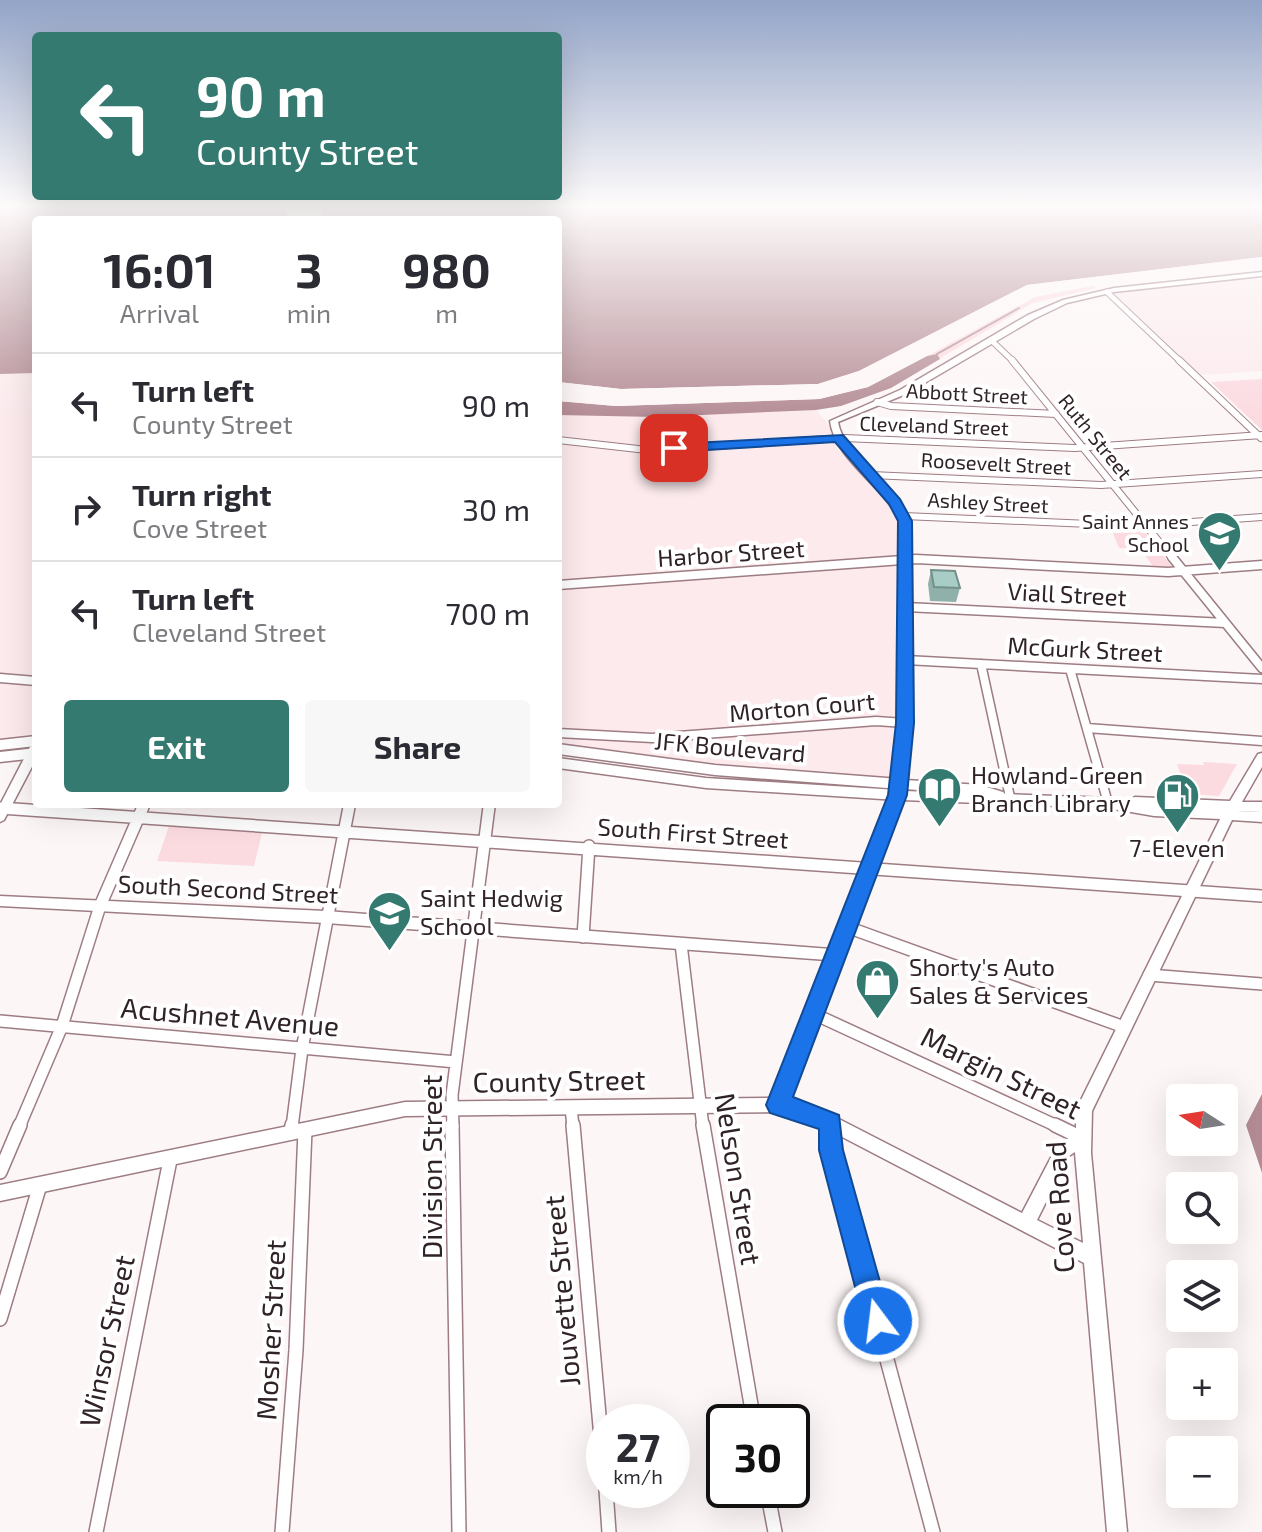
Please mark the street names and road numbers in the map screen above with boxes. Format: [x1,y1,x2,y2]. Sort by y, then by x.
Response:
street label: Abbott Street [906,378,1029,408]
street label: Ruth Street [1054,389,1138,484]
street label: Cleveland Street [859,410,1009,440]
street label: Roosevelt Street [920,447,1072,479]
street label: Ashley Street [927,487,1049,517]
street label: Harbor Street [656,533,805,572]
street label: Viall Street [1007,576,1127,611]
street label: McGurk Street [1007,630,1163,667]
street label: Morton Court [728,686,876,727]
street label: JFK Boulevard [653,725,807,768]
street label: South First Street [597,811,789,854]
street label: South Second Street [117,868,339,909]
street label: Acushnet Avenue [120,990,341,1042]
street label: Margin Street [916,1019,1087,1126]
street label: County Street [472,1061,646,1099]
street label: Division Street [414,1075,448,1259]
street label: Nelson Street [709,1090,769,1267]
street label: Cove Road [1037,1140,1081,1274]
street label: Jouvette Street [536,1194,586,1388]
street label: Mosher Street [248,1239,292,1421]
street label: Winsor Street [71,1252,141,1430]

